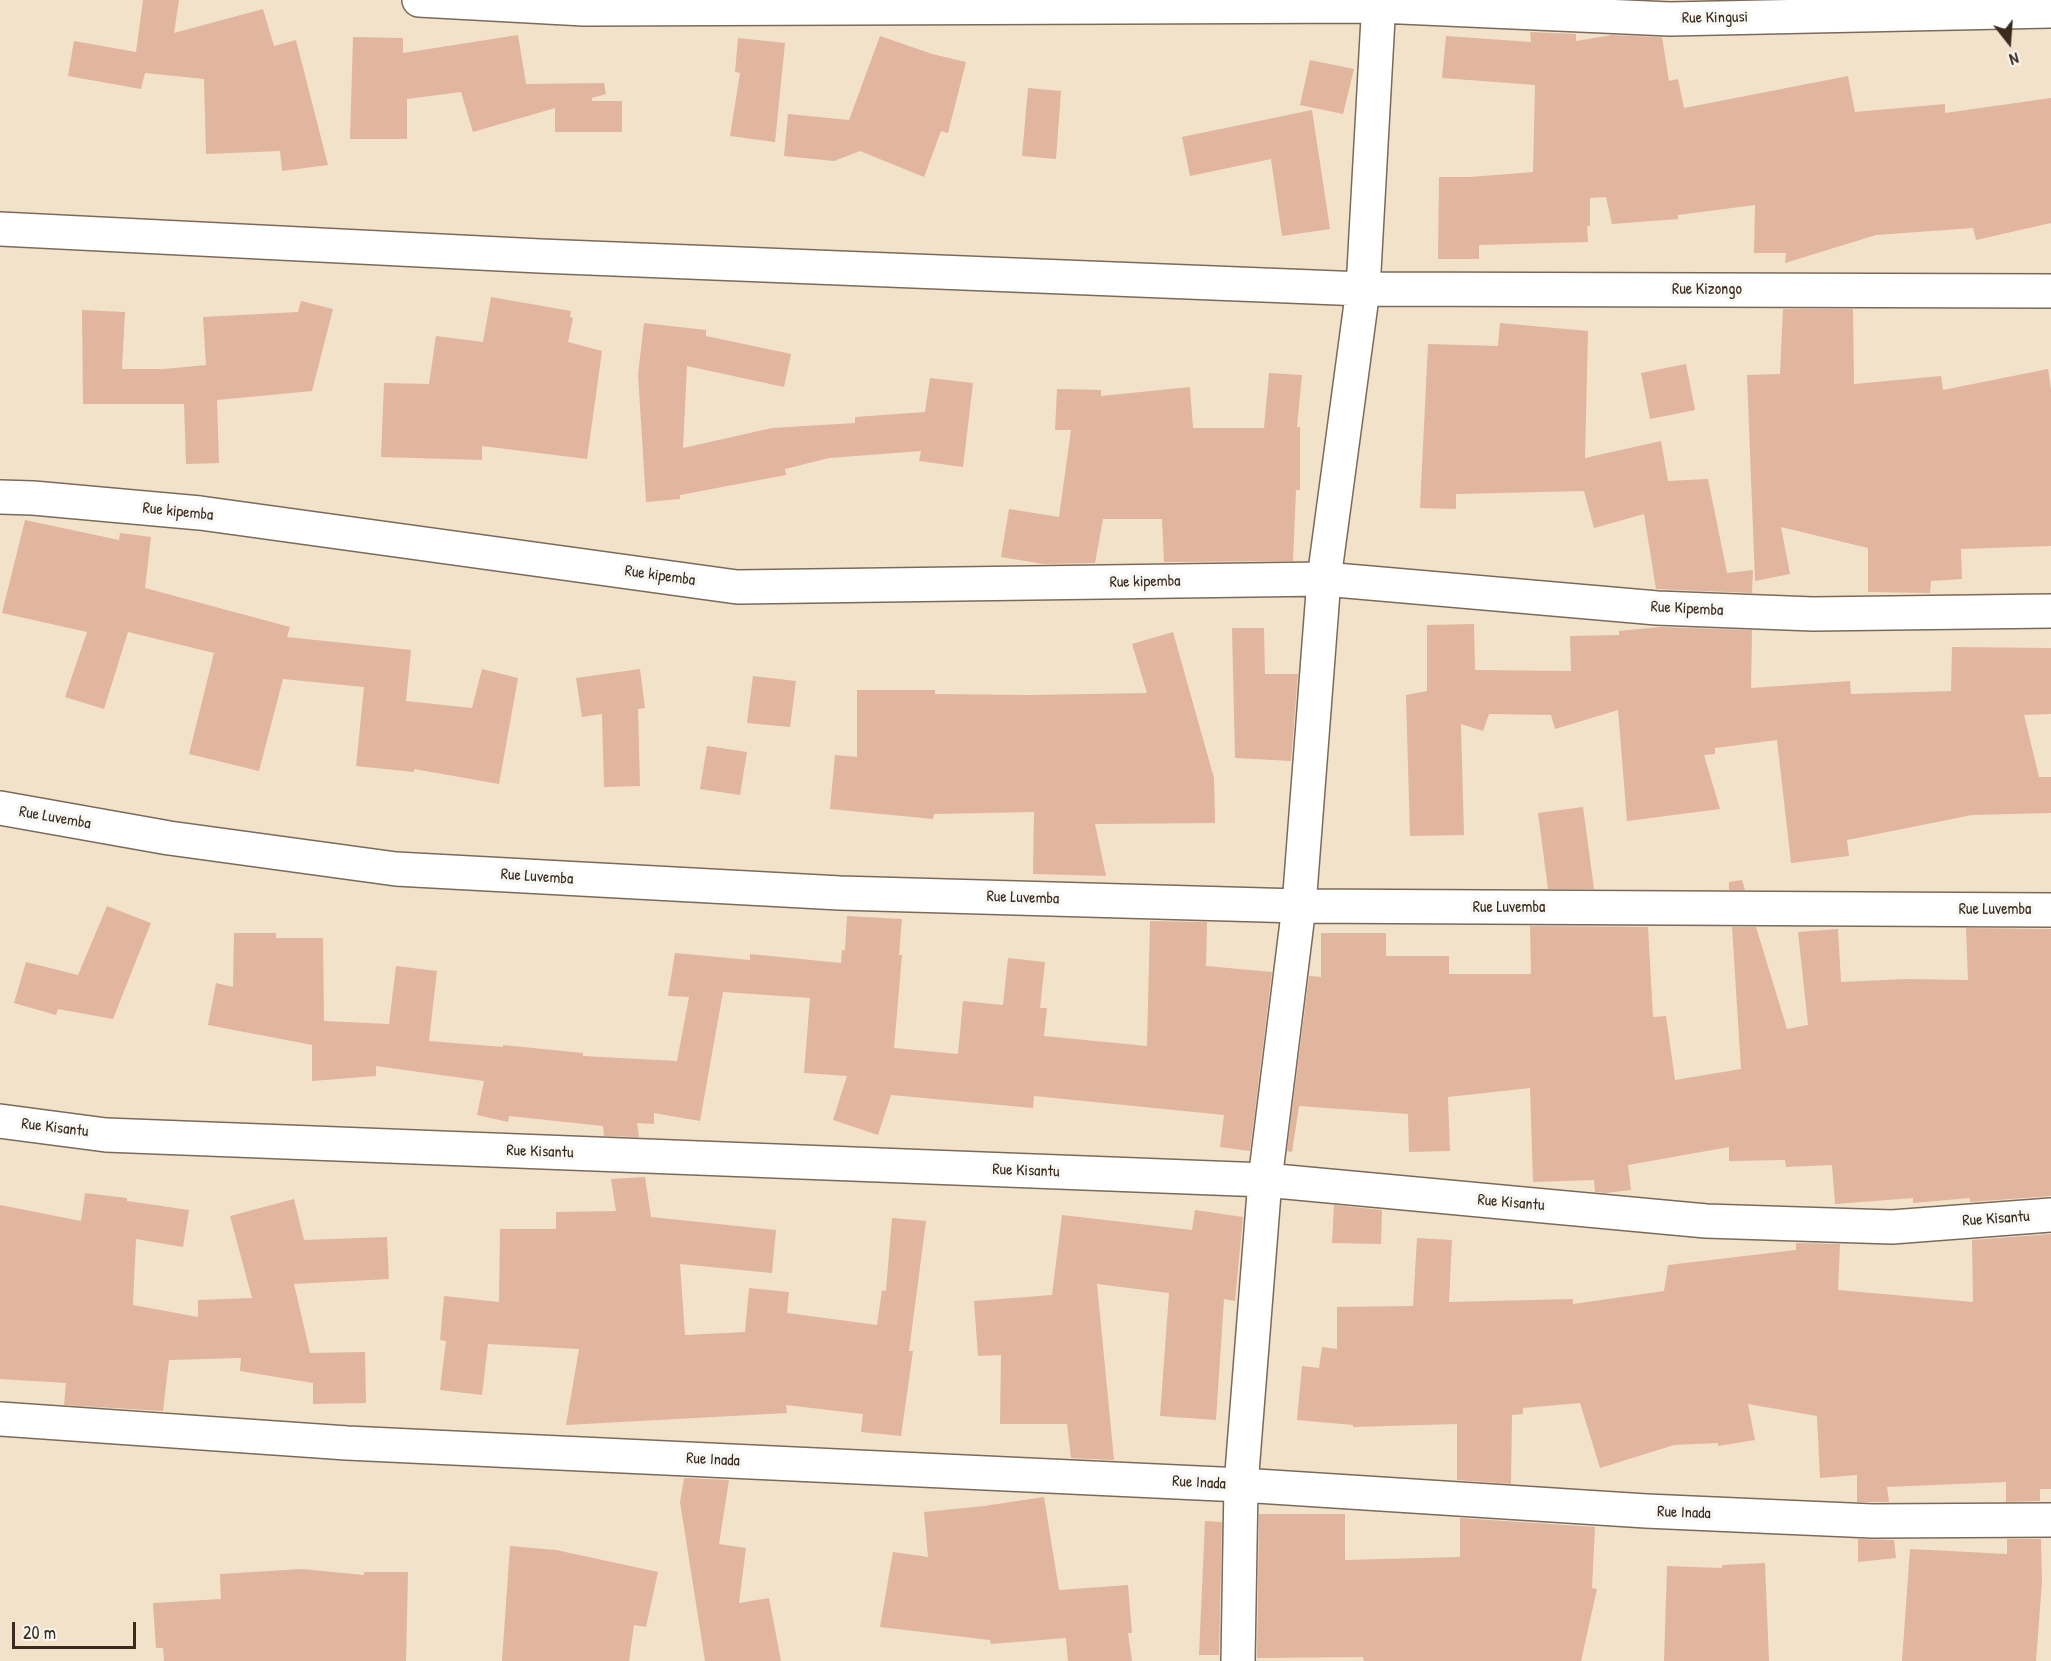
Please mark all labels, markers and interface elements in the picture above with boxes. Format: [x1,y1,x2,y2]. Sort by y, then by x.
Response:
street label: Rue Kingusi [1682,8,1748,28]
north arrow [1979,12,2039,72]
text: N [2007,47,2022,71]
street label: Rue Kizongo [1672,280,1742,300]
street label: Rue kipemba [142,499,214,525]
street label: Rue kipemba [624,562,696,590]
street label: Rue kipemba [1109,572,1181,592]
street label: Rue Kipemba [1650,598,1724,620]
street label: Rue Luvemba [18,802,92,834]
street label: Rue Luvemba [500,865,574,889]
street label: Rue Luvemba [986,887,1060,909]
street label: Rue Luvemba [1473,898,1545,918]
street label: Rue Luvemba [1959,900,2031,920]
street label: Rue Kisantu [20,1114,90,1142]
street label: Rue Kisantu [506,1141,574,1163]
street label: Rue Kisantu [992,1160,1060,1182]
street label: Rue Kisantu [1477,1191,1545,1215]
street label: Rue Kisantu [1962,1207,2030,1231]
street label: Rue Inada [686,1449,740,1471]
street label: Rue Inada [1172,1472,1226,1494]
street label: Rue Inada [1657,1502,1711,1524]
scale bar [15,1610,140,1648]
text: 20 m [23,1620,56,1645]

